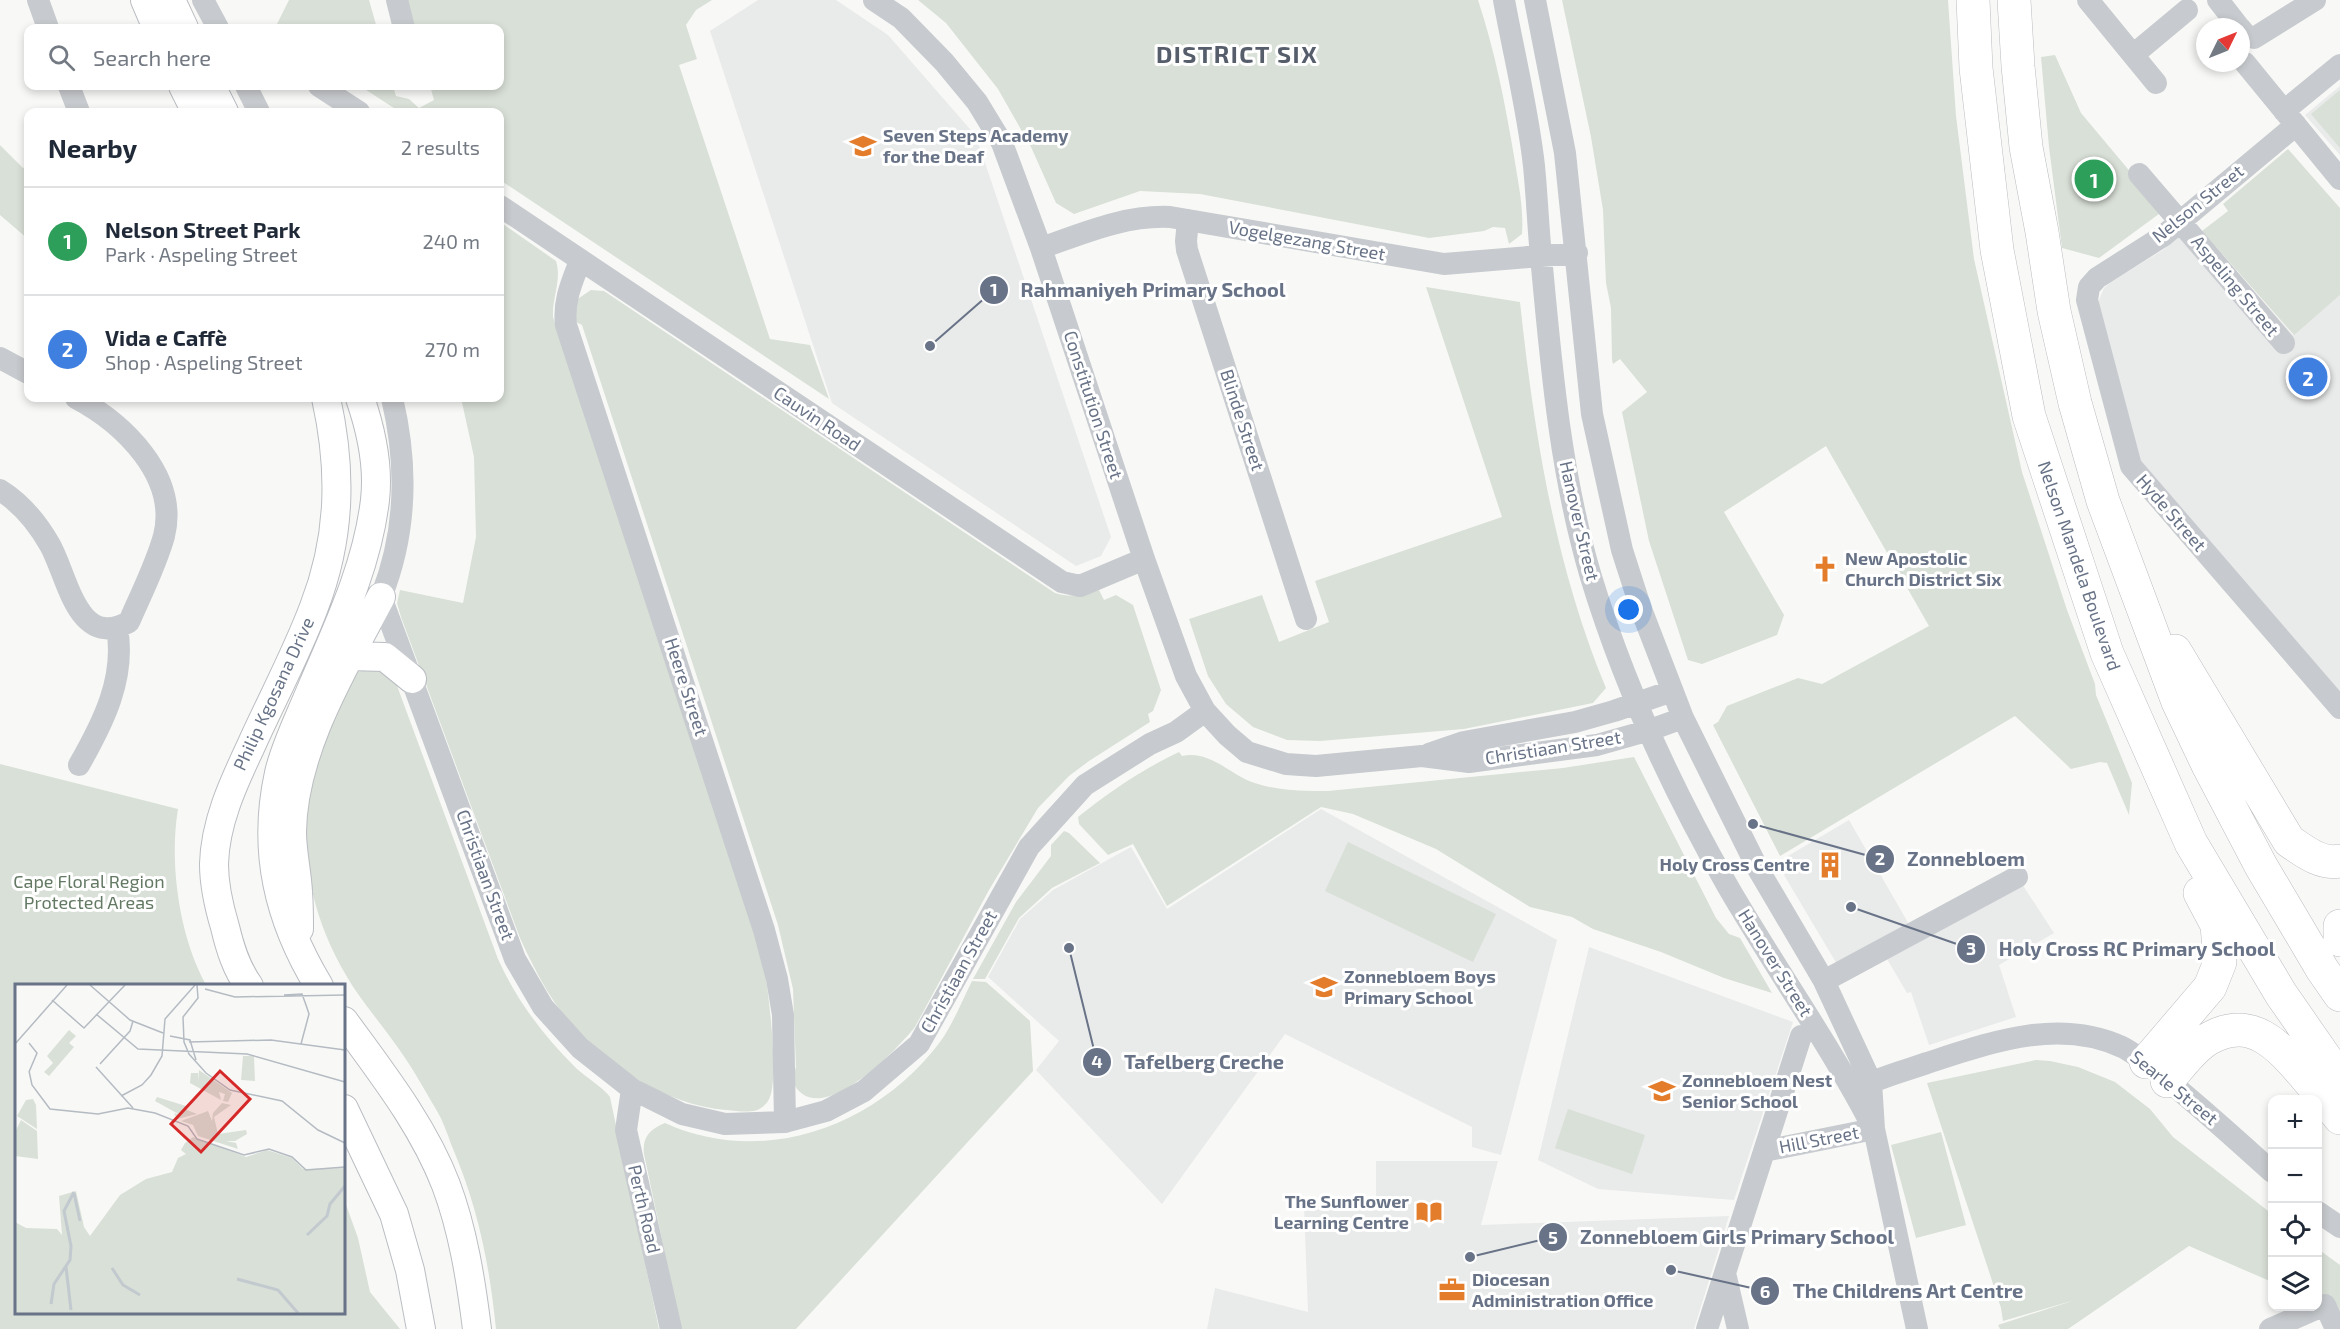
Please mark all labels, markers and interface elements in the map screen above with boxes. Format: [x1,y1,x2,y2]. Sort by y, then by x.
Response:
north arrow [2196,18,2250,72]
search box [24,24,504,90]
district label: DISTRICT SIX [1156,39,1318,68]
icon: search [45,41,78,74]
text: Search here [93,44,211,70]
place label: Seven Steps Academy for the Deaf [883,124,1069,167]
school or university icon: Seven Steps Academy for the Deaf [848,131,878,161]
text: Nearby [48,132,137,163]
text: 2 results [401,135,480,159]
pin: 1 [2074,156,2114,201]
street label: Nelson Street [2147,159,2248,247]
street label: Vogelgezang Street [1227,215,1387,265]
text: Nelson Street Park [105,216,301,242]
text: 1 [63,229,72,253]
text: 240 m [422,229,480,253]
street label: Aspeling Street [2187,230,2284,340]
text: Park · Aspeling Street [105,242,298,266]
callout: Rahmaniyeh Primary School [979,271,1298,309]
text: Rahmaniyeh Primary School [1021,277,1286,302]
text: 1 [990,278,998,300]
text: Vida e Caffè [105,324,227,350]
street label: Constitution Street [1060,328,1128,482]
text: 2 [62,337,73,361]
text: 270 m [424,337,480,361]
text: Shop · Aspeling Street [105,350,303,374]
pin: 2 [2288,354,2328,400]
street label: Blinde Street [1216,366,1270,473]
street label: Cauvin Road [770,381,865,455]
street label: Nelson Mandela Boulevard [2034,458,2126,673]
street label: Hanover Street [1555,459,1604,583]
street label: Hyde Street [2132,469,2211,556]
place label: New Apostolic Church District Six [1845,547,2002,590]
church icon: New Apostolic Church District Six [1810,554,1840,584]
your location [1614,595,1643,624]
street label: Philip Kgosana Drive [228,613,318,774]
street label: Heere Street [661,635,713,739]
street label: Christiaan Street [1483,725,1622,769]
street label: Christiaan Street [452,806,520,943]
callout: Zonnebloem [1865,840,2037,878]
text: Zonnebloem [1907,846,2025,870]
text: 2 [1875,847,1885,869]
building icon: Holy Cross Centre [1815,850,1845,880]
place label: Holy Cross Centre [1659,853,1810,875]
park label: Cape Floral Region Protected Areas [13,870,165,913]
street label: Hanover Street [1734,905,1818,1020]
street label: Christiaan Street [915,906,1001,1037]
callout: Holy Cross RC Primary School [1956,930,2288,968]
text: Holy Cross RC Primary School [1999,936,2276,961]
text: 3 [1966,937,1976,959]
place label: Zonnebloem Boys Primary School [1344,965,1496,1008]
school or university icon: Zonnebloem Boys Primary School [1309,972,1339,1002]
inset map [15,984,345,1314]
callout: Tafelberg Creche [1082,1043,1296,1081]
street label: Searle Street [2127,1045,2223,1129]
text: Tafelberg Creche [1124,1049,1284,1073]
text: 4 [1091,1050,1103,1072]
place label: Zonnebloem Nest Senior School [1682,1069,1833,1112]
school or university icon: Zonnebloem Nest Senior School [1647,1076,1677,1106]
map controls [2268,1095,2322,1311]
button: + [2268,1095,2322,1149]
street label: Hill Street [1777,1120,1861,1158]
button: − [2268,1149,2322,1203]
street label: Perth Road [624,1162,666,1255]
place label: The Sunflower Learning Centre [1274,1190,1409,1233]
library icon: The Sunflower Learning Centre [1414,1197,1444,1227]
button: locate [2268,1203,2322,1257]
callout: Zonnebloem Girls Primary School [1538,1218,1907,1256]
text: Zonnebloem Girls Primary School [1580,1224,1894,1249]
text: 5 [1548,1226,1558,1248]
button: layers [2268,1257,2322,1311]
place label: Diocesan Administration Office [1472,1268,1653,1311]
callout: The Childrens Art Centre [1750,1272,2035,1310]
office icon: Diocesan Administration Office [1437,1275,1467,1305]
text: The Childrens Art Centre [1793,1278,2023,1302]
text: 6 [1760,1280,1770,1302]

